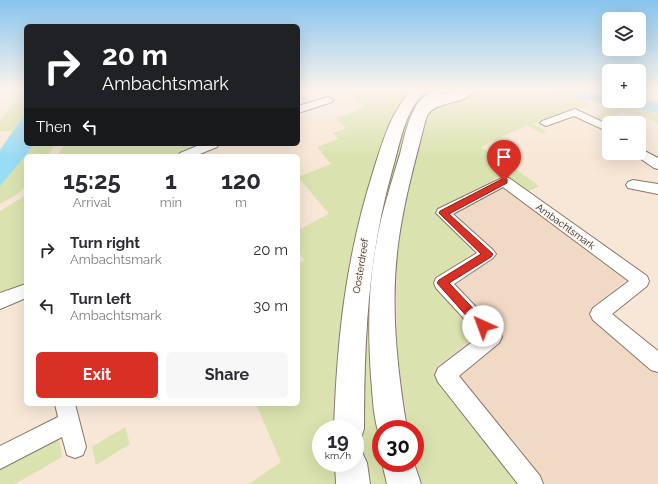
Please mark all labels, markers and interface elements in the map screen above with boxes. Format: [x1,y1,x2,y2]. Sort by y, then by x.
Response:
map controls [602,12,646,160]
button: layers [602,12,646,56]
text: 20 m [102,39,168,72]
icon: right [36,40,88,92]
button: + [602,64,646,108]
text: Ambachtsmark [102,73,229,94]
icon: left [79,116,101,138]
button: − [602,116,646,160]
text: Then [36,118,71,136]
pin [487,140,521,181]
icon: arrive [493,146,515,168]
text: 15:25 [63,166,121,195]
text: 1 [165,166,177,195]
text: 120 [221,166,261,195]
text: Arrival [73,195,111,210]
text: min [160,195,182,210]
text: m [235,195,247,210]
street label: Ambachtsmark [534,201,598,252]
text: Turn right [70,234,140,252]
street label: Oosterdreef [351,237,370,294]
icon: right [36,239,58,261]
text: 20 m [253,241,288,259]
text: Ambachtsmark [70,252,162,267]
text: Turn left [70,290,131,308]
icon: left [36,295,58,317]
text: 30 m [253,297,288,315]
position arrow [462,305,504,347]
text: Ambachtsmark [70,308,162,323]
button: Exit [36,352,158,398]
button: Share [166,352,288,398]
speed limit sign: 30 [372,420,424,472]
text: 19 [327,429,349,453]
text: km/h [325,450,351,461]

